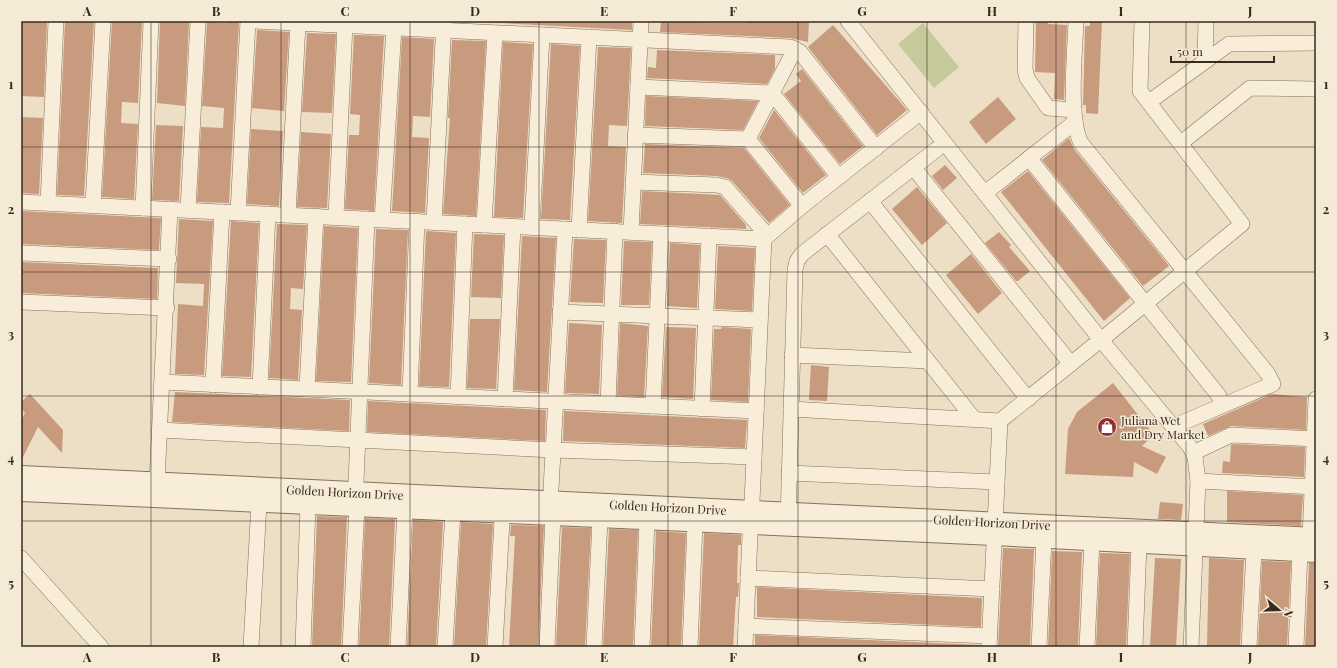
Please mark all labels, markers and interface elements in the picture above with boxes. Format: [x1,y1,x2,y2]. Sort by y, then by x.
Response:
text: A [82,2,92,19]
text: B [212,2,221,19]
text: C [340,2,350,19]
text: D [470,2,480,19]
text: E [600,2,608,19]
text: F [729,2,737,19]
text: G [857,2,867,19]
text: H [987,2,997,19]
text: I [1119,2,1124,19]
text: J [1247,2,1253,19]
scale bar [1171,38,1274,64]
text: 50 m [1177,43,1203,59]
text: 1 [9,75,14,92]
text: 1 [1324,75,1329,92]
text: 2 [8,200,15,217]
text: 2 [1323,200,1330,217]
text: 3 [8,325,14,342]
text: 3 [1323,325,1329,342]
place label: Juliana Wet and Dry Market [1120,412,1206,442]
shop icon: Juliana Wet and Dry Market [1096,416,1118,438]
text: 4 [8,449,15,466]
text: 4 [1323,449,1330,466]
street label: Golden Horizon Drive [286,481,404,503]
street label: Golden Horizon Drive [609,496,727,518]
street label: Golden Horizon Drive [933,511,1051,533]
text: 5 [8,574,14,591]
text: 5 [1323,574,1329,591]
north arrow [1259,590,1299,630]
text: N [1281,607,1297,620]
text: A [82,648,92,665]
text: B [212,648,221,665]
text: C [340,648,350,665]
text: D [470,648,480,665]
text: E [600,648,608,665]
text: F [729,648,737,665]
text: G [857,648,867,665]
text: H [987,648,997,665]
text: I [1119,648,1124,665]
text: J [1247,648,1253,665]

